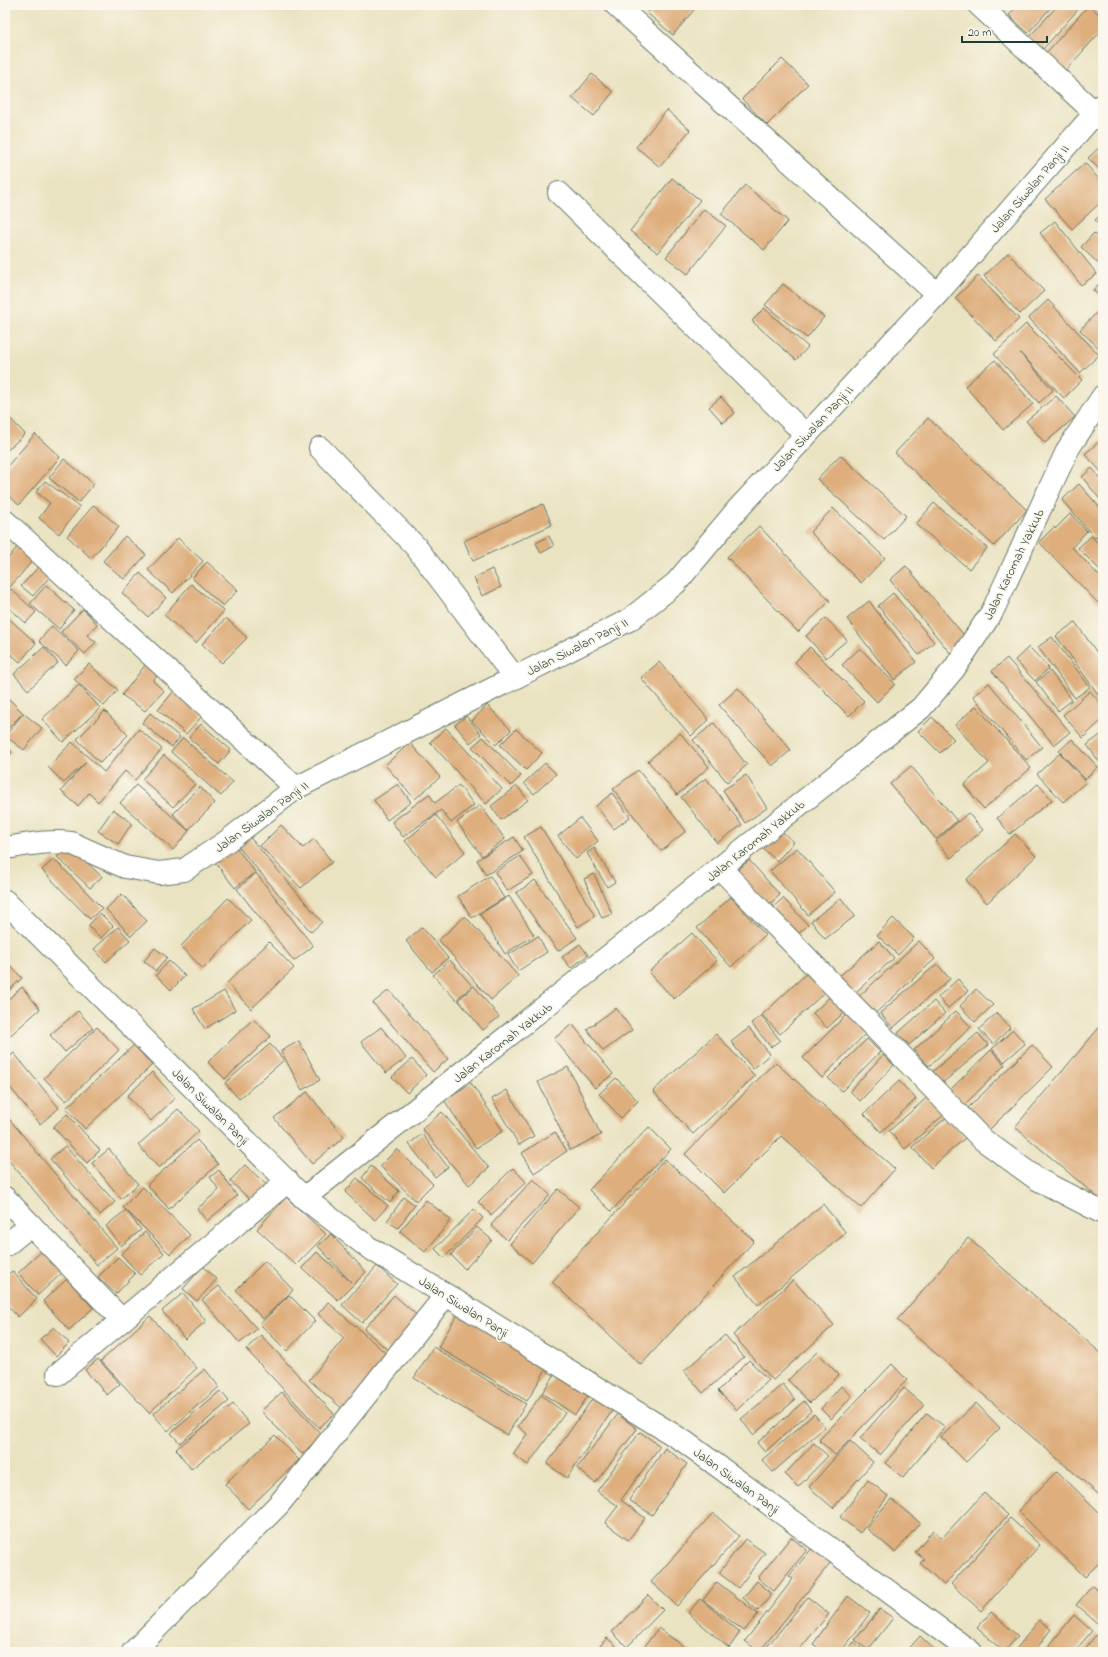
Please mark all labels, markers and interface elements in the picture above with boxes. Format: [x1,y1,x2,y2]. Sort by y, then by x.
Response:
scale bar [962,18,1047,44]
text: 20 m [968,24,991,42]
street label: Jalan Siwalan Panji II [986,141,1074,237]
street label: Jalan Siwalan Panji II [768,382,858,476]
street label: Jalan Karomah Yakkub [979,506,1050,623]
street label: Jalan Siwalan Panji II [524,613,632,681]
street label: Jalan Siwalan Panji II [211,777,313,858]
street label: Jalan Karomah Yakkub [703,795,809,887]
street label: Jalan Karomah Yakkub [449,998,557,1088]
street label: Jalan Siwalan Panji [167,1064,253,1150]
street label: Jalan Siwalan Panji [415,1272,512,1342]
street label: Jalan Siwalan Panji [689,1443,783,1519]

